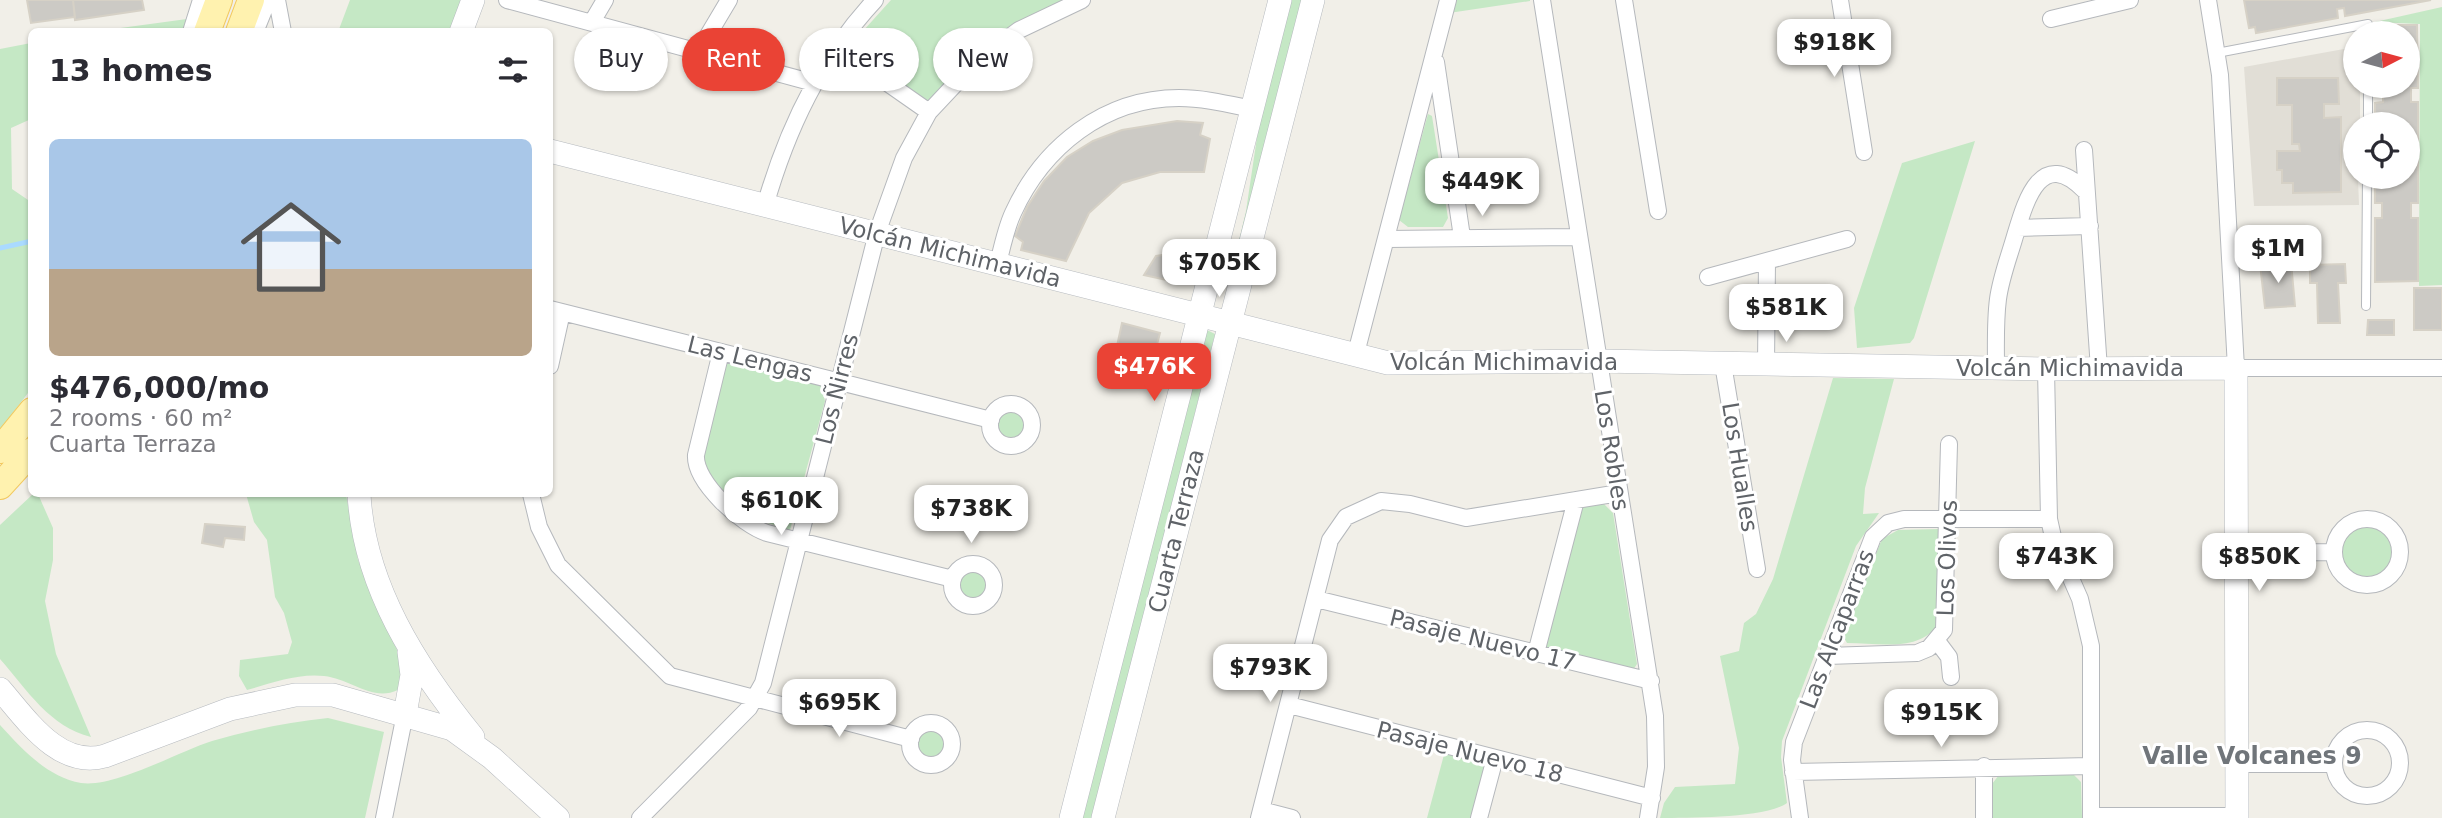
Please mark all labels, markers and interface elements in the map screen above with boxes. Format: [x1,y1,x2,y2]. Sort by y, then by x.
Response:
pin: $918K [1785,20,1883,79]
north arrow [2343,21,2420,98]
map controls [2343,21,2420,189]
chip: Buy [574,28,668,91]
chip: Rent [682,28,785,91]
chip: Filters [799,28,919,91]
chip: New [933,28,1033,91]
text: $918K [1793,29,1875,55]
icon: filters [494,51,532,89]
text: 13 homes [49,53,213,88]
button: locate [2343,112,2420,189]
pin: $449K [1433,158,1531,218]
text: $449K [1441,168,1523,194]
icon: home [228,184,354,310]
street label: Volcán Michimavida [836,212,1064,292]
pin: $1M [2244,226,2312,285]
text: $1M [2251,235,2305,261]
pin: $705K [1170,240,1268,299]
text: $705K [1178,249,1260,275]
pin: $581K [1737,284,1835,344]
text: $581K [1745,294,1827,320]
street label: Las Lengas [685,331,815,387]
street label: Los Ñirres [810,331,863,447]
pin: $476K [1105,344,1203,403]
street label: Volcán Michimavida [1390,349,1618,375]
text: $476K [1113,353,1195,379]
street label: Volcán Michimavida [1956,355,2184,381]
text: $476,000/mo [49,370,269,405]
street label: Los Robles [1590,388,1634,512]
street label: Los Hualles [1717,400,1763,534]
text: 2 rooms · 60 m² [49,405,233,431]
text: Cuarta Terraza [49,431,217,457]
street label: Cuarta Terraza [1143,447,1209,615]
pin: $610K [732,477,830,537]
pin: $738K [922,486,1020,545]
text: $610K [740,487,822,513]
text: $738K [930,495,1012,521]
street label: Los Olivos [1932,499,1962,617]
pin: $743K [2007,534,2105,593]
pin: $850K [2210,534,2308,593]
text: $743K [2015,543,2097,569]
text: $850K [2218,543,2300,569]
street label: Las Alcaparras [1795,546,1879,712]
street label: Pasaje Nuevo 17 [1387,604,1579,676]
pin: $793K [1221,644,1319,704]
text: $793K [1229,654,1311,680]
pin: $695K [790,680,888,739]
text: $695K [798,689,880,715]
pin: $915K [1892,690,1990,749]
text: $915K [1900,699,1982,725]
street label: Pasaje Nuevo 18 [1374,716,1566,788]
district label: Valle Volcanes 9 [2142,742,2362,770]

